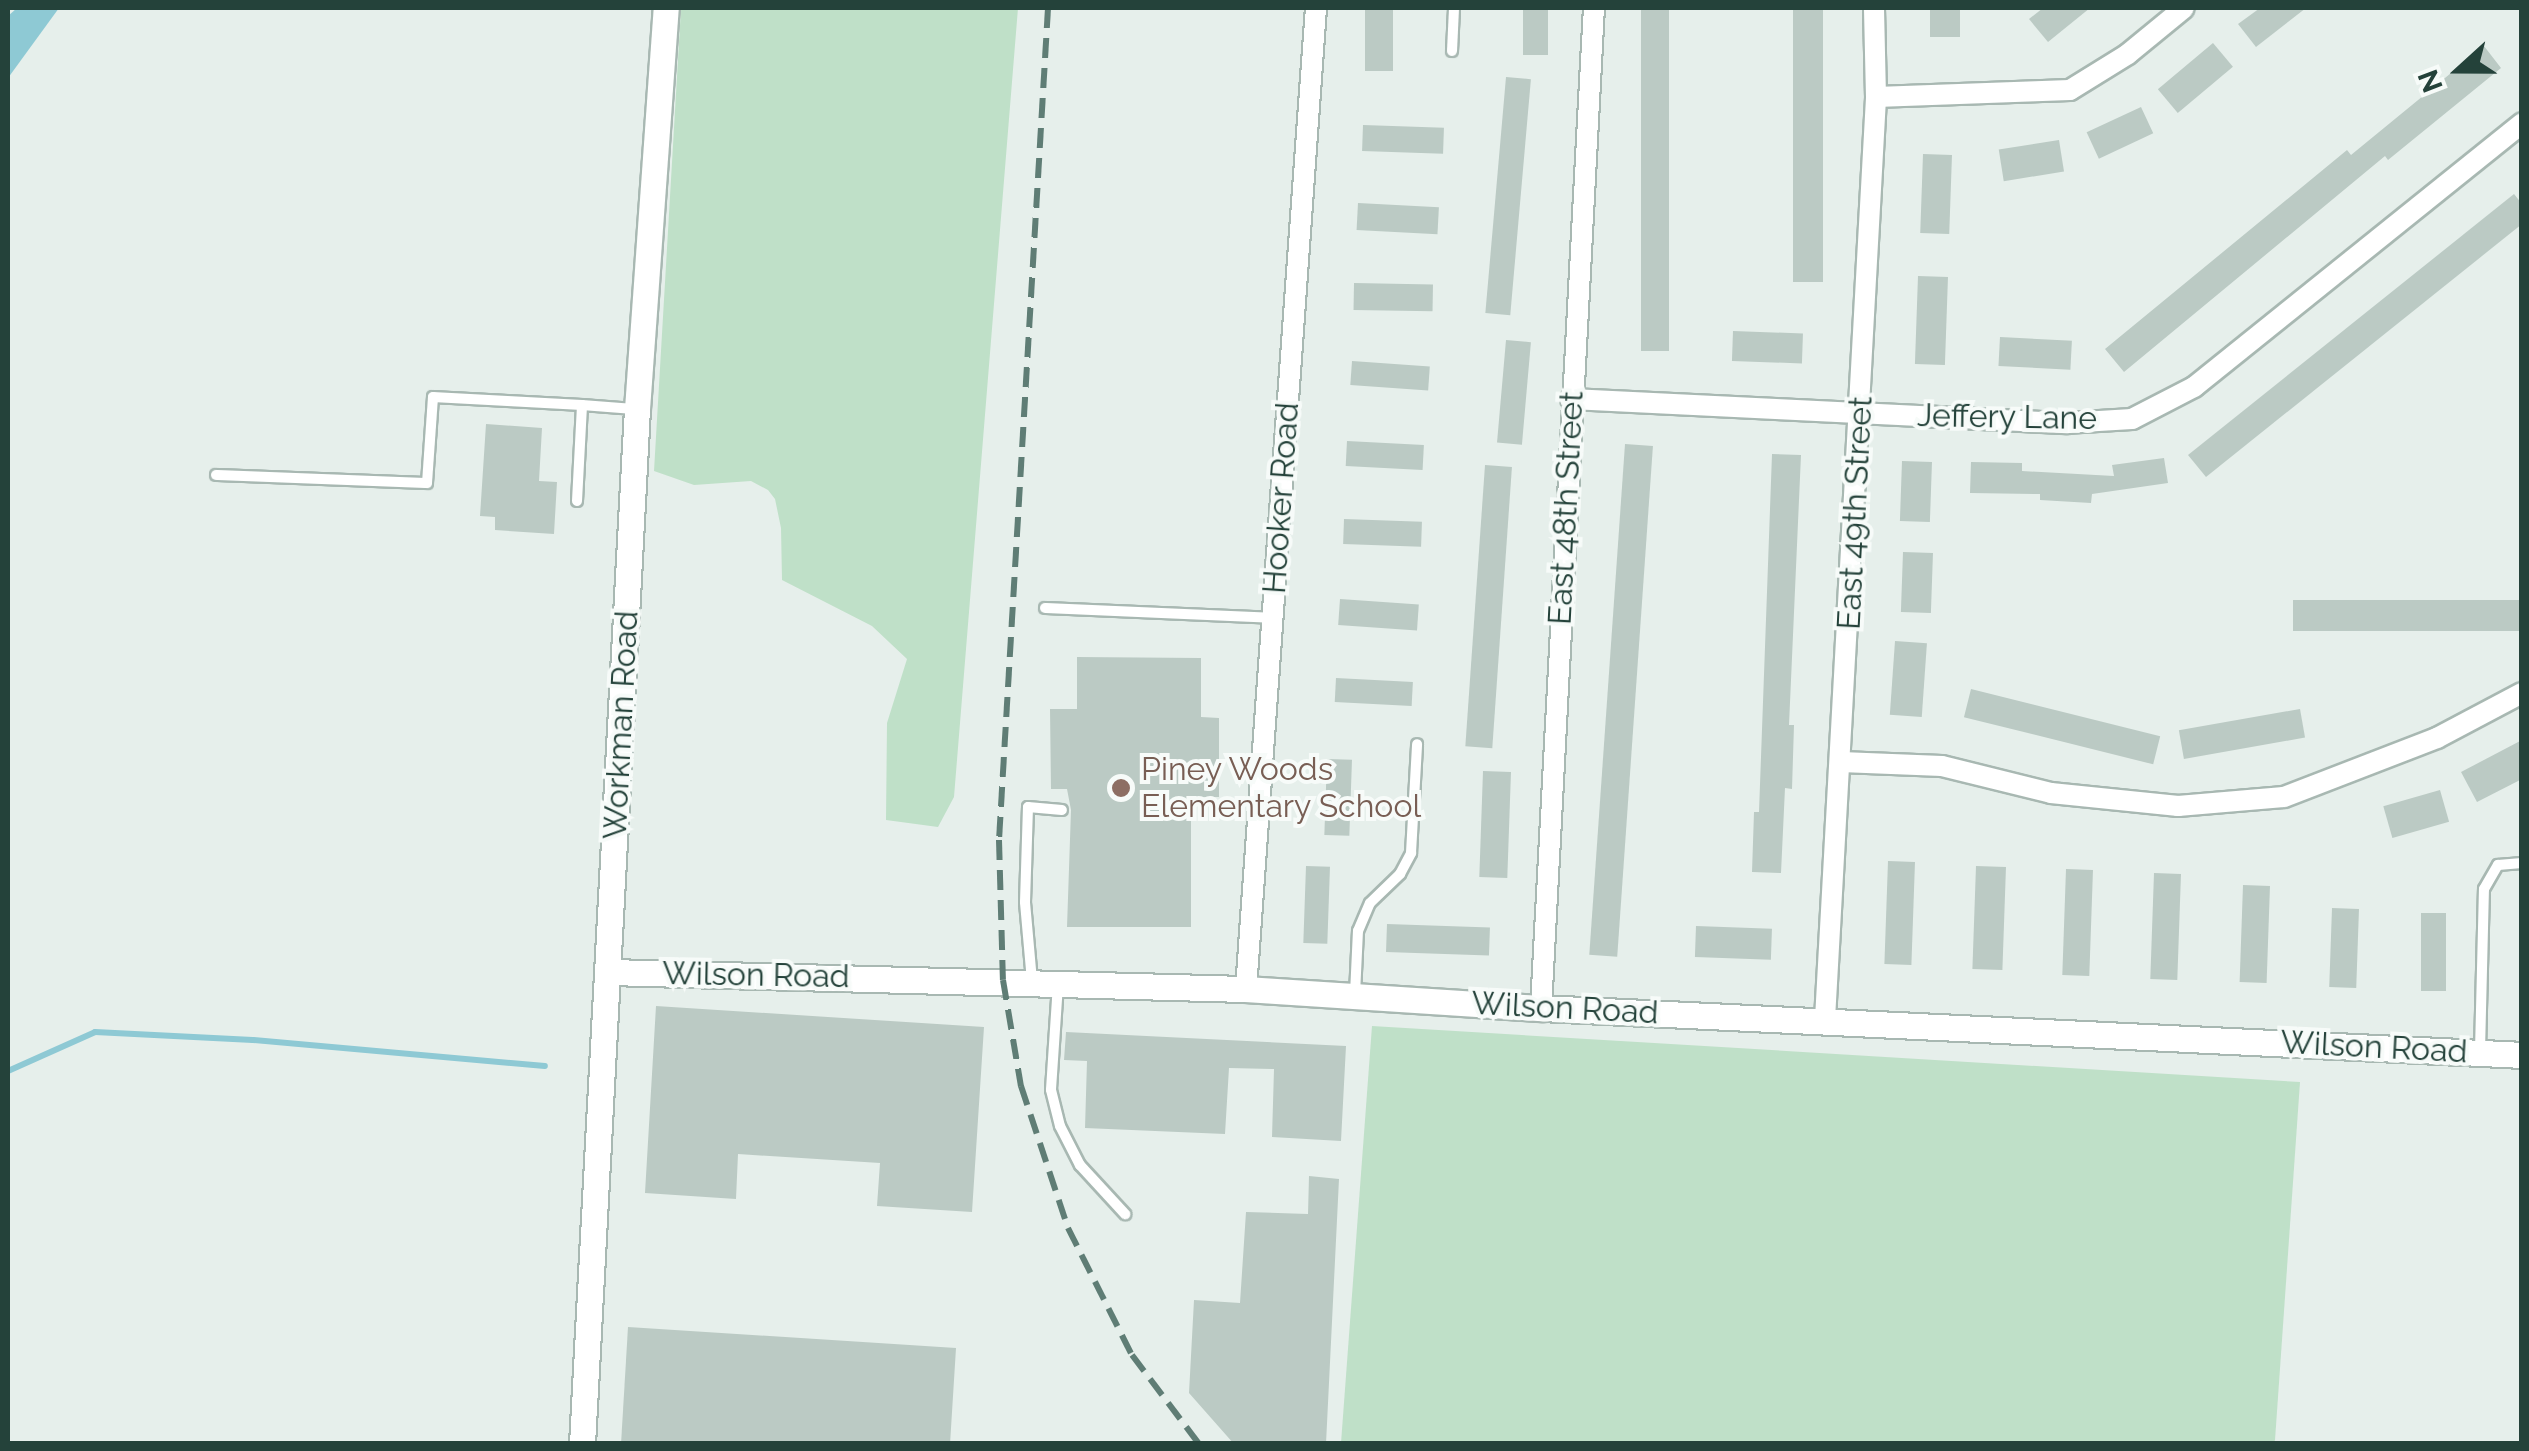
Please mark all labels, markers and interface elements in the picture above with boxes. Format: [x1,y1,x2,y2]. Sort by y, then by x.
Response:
north arrow [2409,20,2509,120]
text: N [2411,65,2450,97]
street label: East 48th Street [1541,390,1591,626]
street label: East 49th Street [1830,395,1880,631]
street label: Jeffery Lane [1916,396,2098,438]
street label: Hooker Road [1255,401,1307,595]
street label: Workman Road [596,610,646,840]
place label: Piney Woods Elementary School [1141,751,1422,826]
marker: Piney Woods Elementary School [1110,777,1132,799]
street label: Wilson Road [662,954,850,996]
street label: Wilson Road [1471,984,1659,1032]
street label: Wilson Road [2280,1023,2468,1071]

